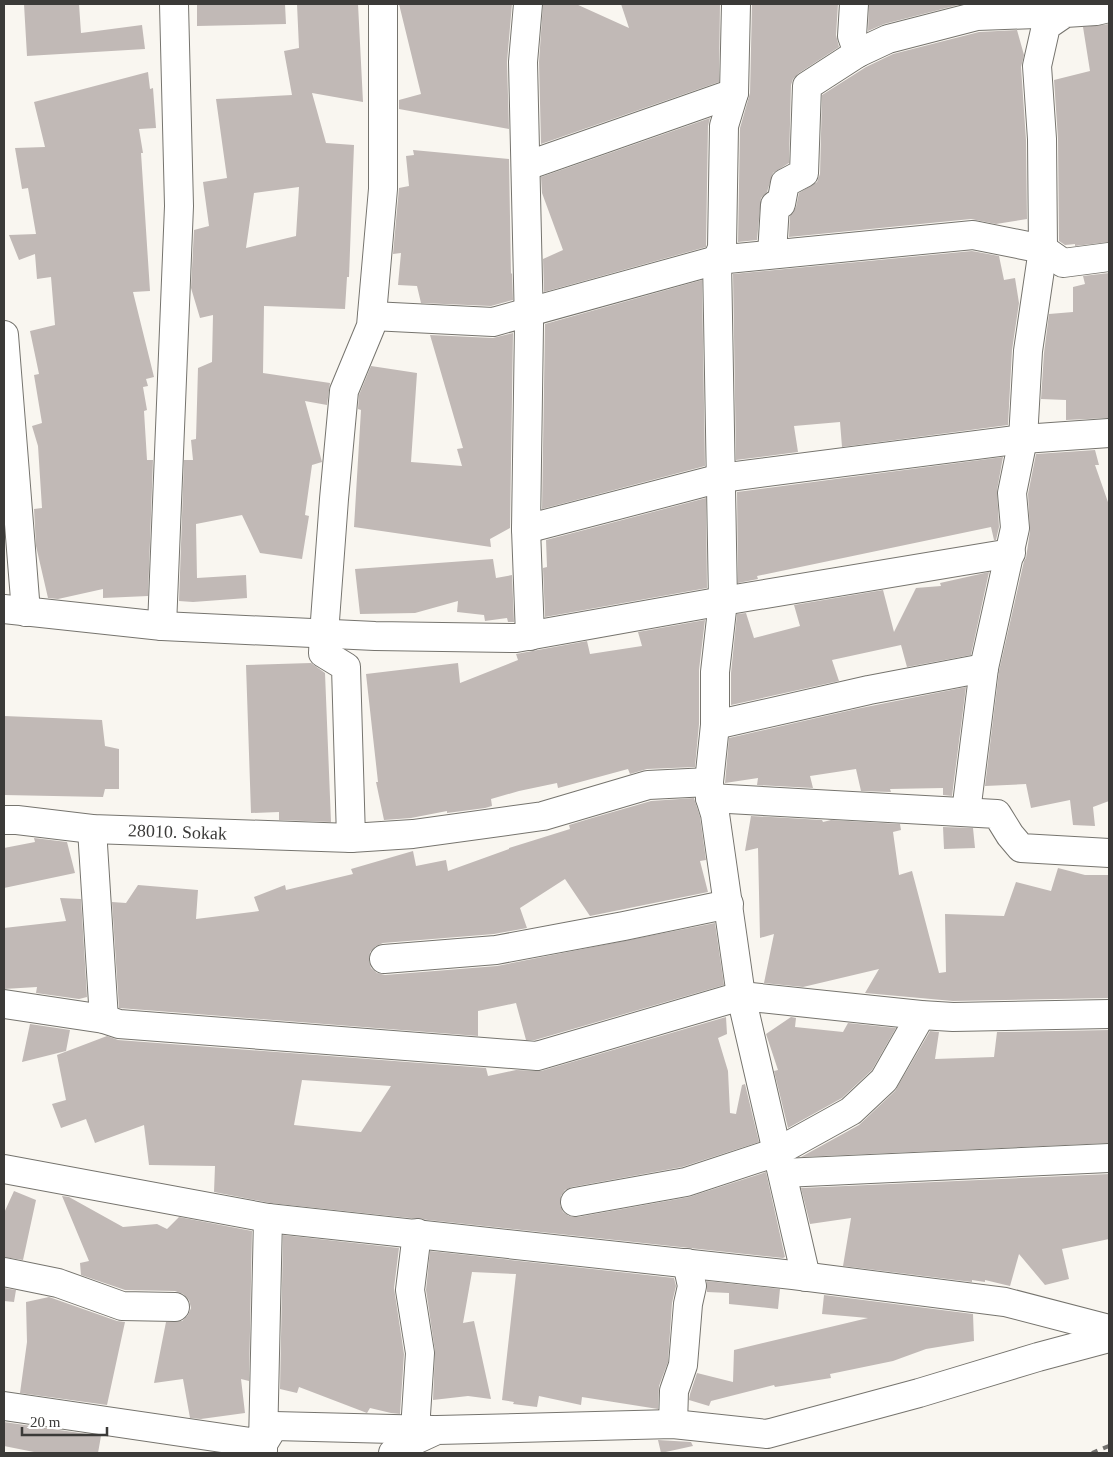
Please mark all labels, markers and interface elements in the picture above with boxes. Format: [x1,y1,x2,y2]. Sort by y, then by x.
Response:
street label: 28010. Sokak [128,820,227,844]
scale bar [22,1404,108,1436]
text: 20 m [30,1414,61,1430]

